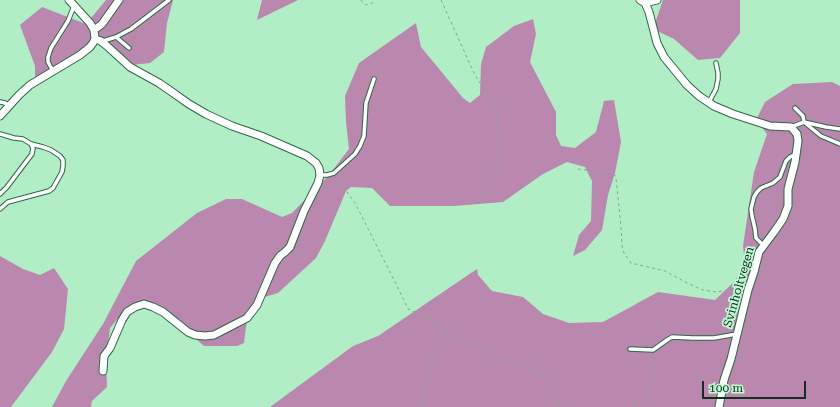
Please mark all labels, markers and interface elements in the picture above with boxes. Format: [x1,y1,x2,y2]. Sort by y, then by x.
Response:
street label: Svinholtvegen [721,245,757,329]
scale bar [704,373,808,399]
text: 100 m [709,381,743,395]

